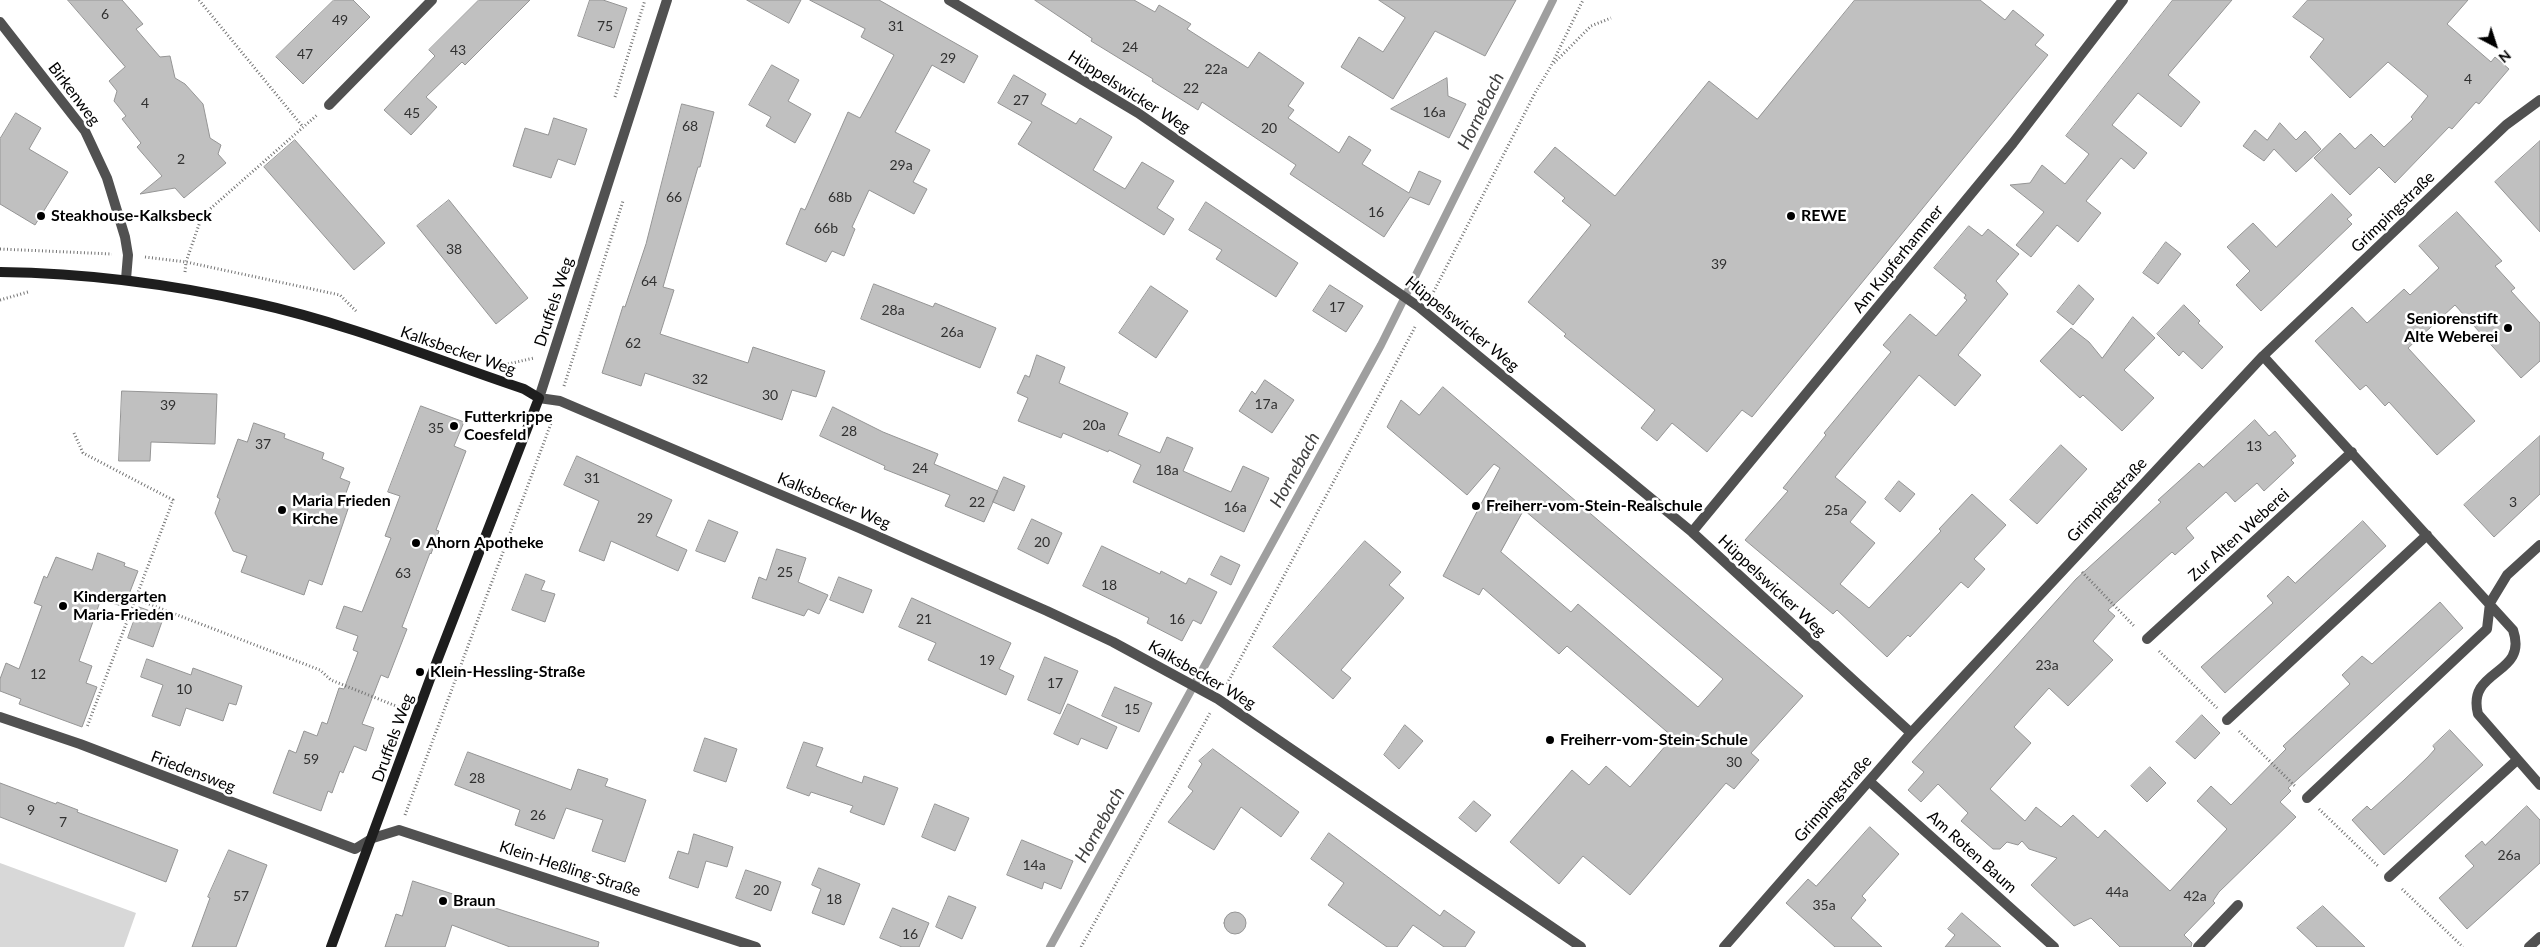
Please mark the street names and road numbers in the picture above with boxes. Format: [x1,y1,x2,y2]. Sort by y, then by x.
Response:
street label: Hüppelswicker Weg [1064,47,1194,137]
street label: Birkenweg [44,59,104,129]
street label: Grimpingstraße [2347,167,2439,257]
street label: Am Kupferhammer [1849,201,1947,317]
street label: Druffels Weg [531,255,577,349]
street label: Hüppelswicker Weg [1401,272,1523,376]
street label: Kalksbecker Weg [398,322,518,380]
street label: Grimpingstraße [2063,454,2151,546]
street label: Kalksbecker Weg [775,469,893,533]
street label: Zur Alten Weberei [2185,485,2293,585]
street label: Hüppelswicker Weg [1714,531,1830,641]
street label: Kalksbecker Weg [1145,636,1259,714]
street label: Druffels Weg [368,691,418,785]
street label: Friedensweg [148,747,238,797]
street label: Grimpingstraße [1790,752,1876,846]
street label: Am Roten Baum [1923,807,2021,897]
street label: Klein-Heßling-Straße [497,837,643,901]

